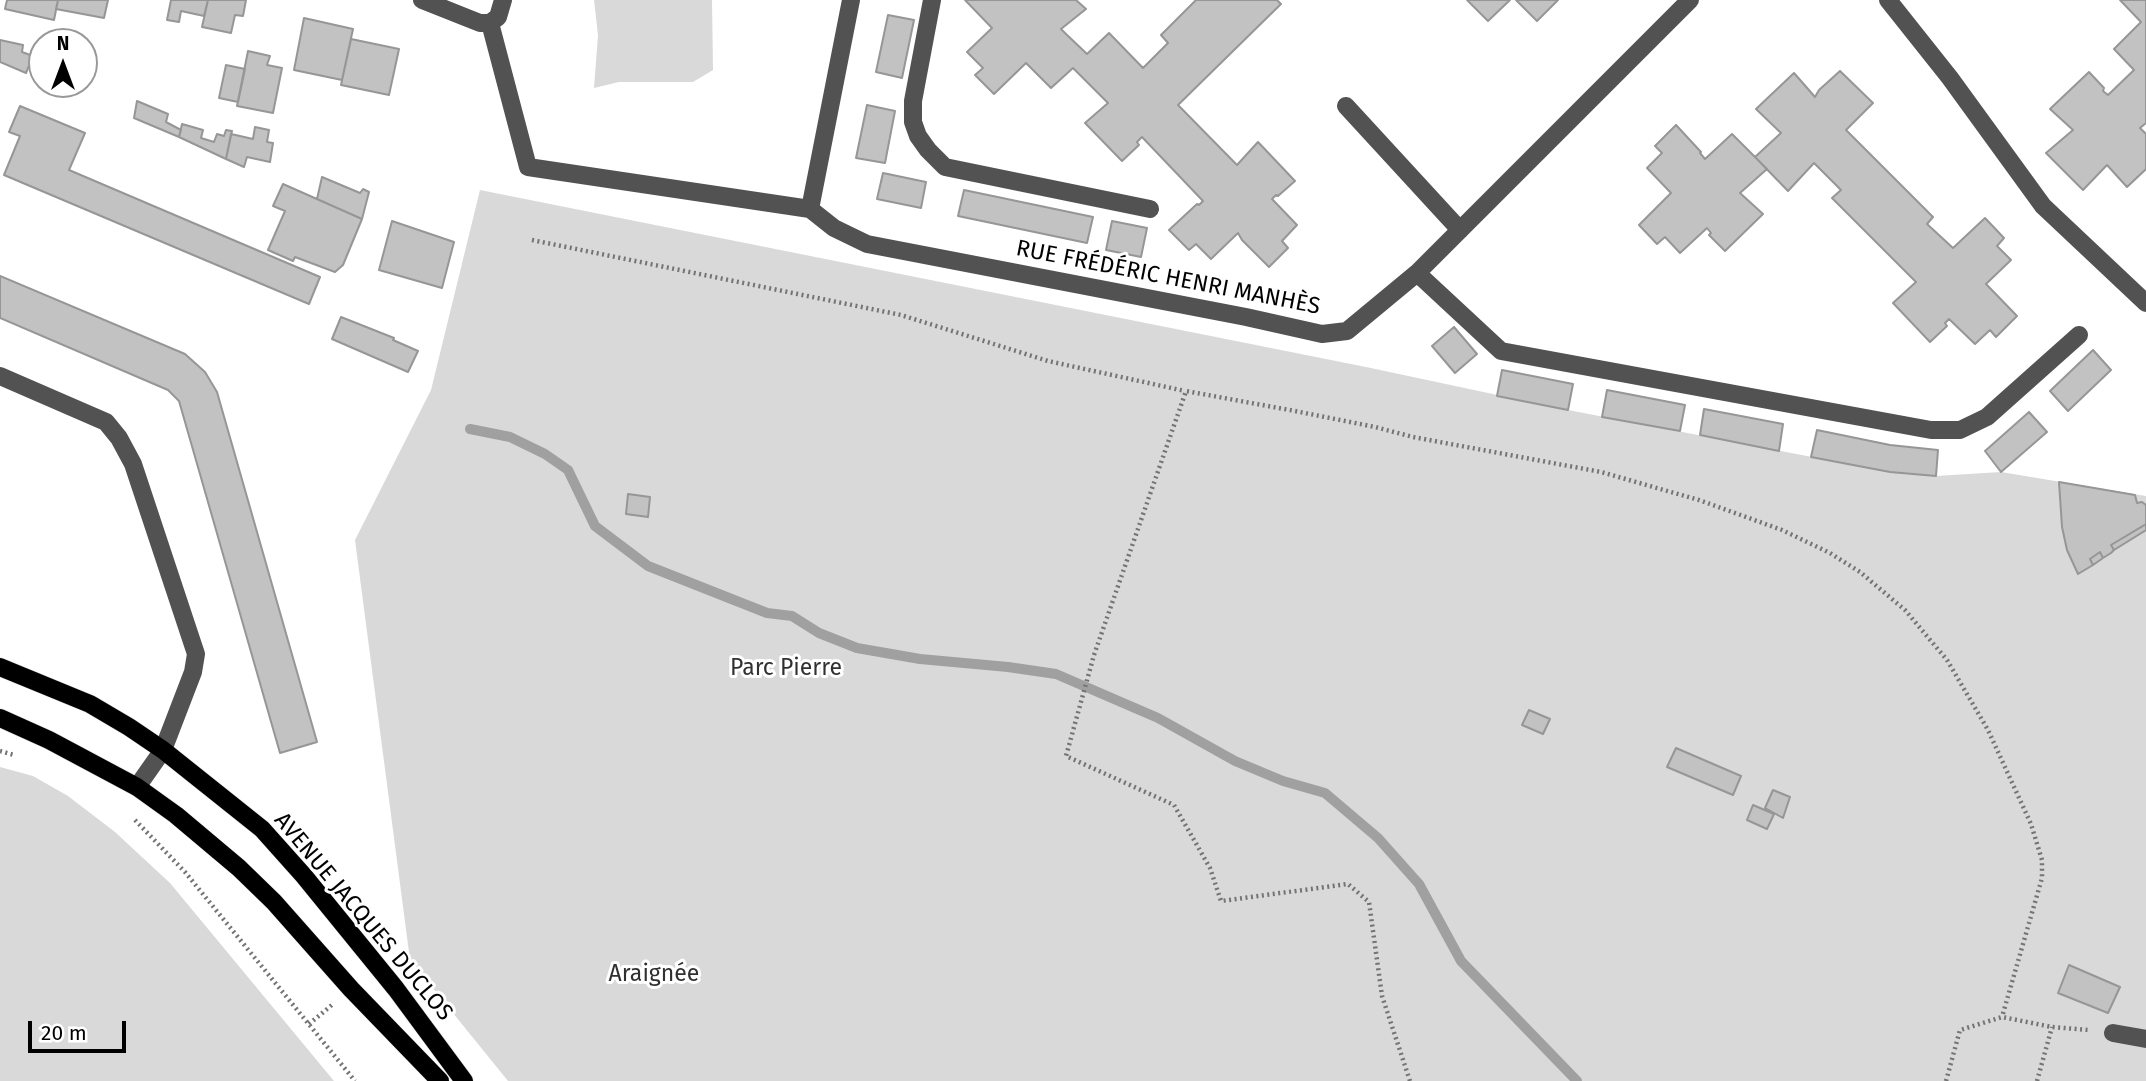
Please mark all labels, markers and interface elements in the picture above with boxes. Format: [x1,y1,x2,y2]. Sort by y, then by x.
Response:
north arrow [28,28,98,98]
text: N [57,32,69,55]
street label: RUE FRÉDÉRIC HENRI MANHÈS [1014,235,1322,321]
park label: Parc Pierre [730,655,842,683]
street label: AVENUE JACQUES DUCLOS [268,807,458,1027]
park label: Araignée [609,961,699,989]
scale bar [32,1007,130,1052]
text: 20 m [41,1020,87,1046]

